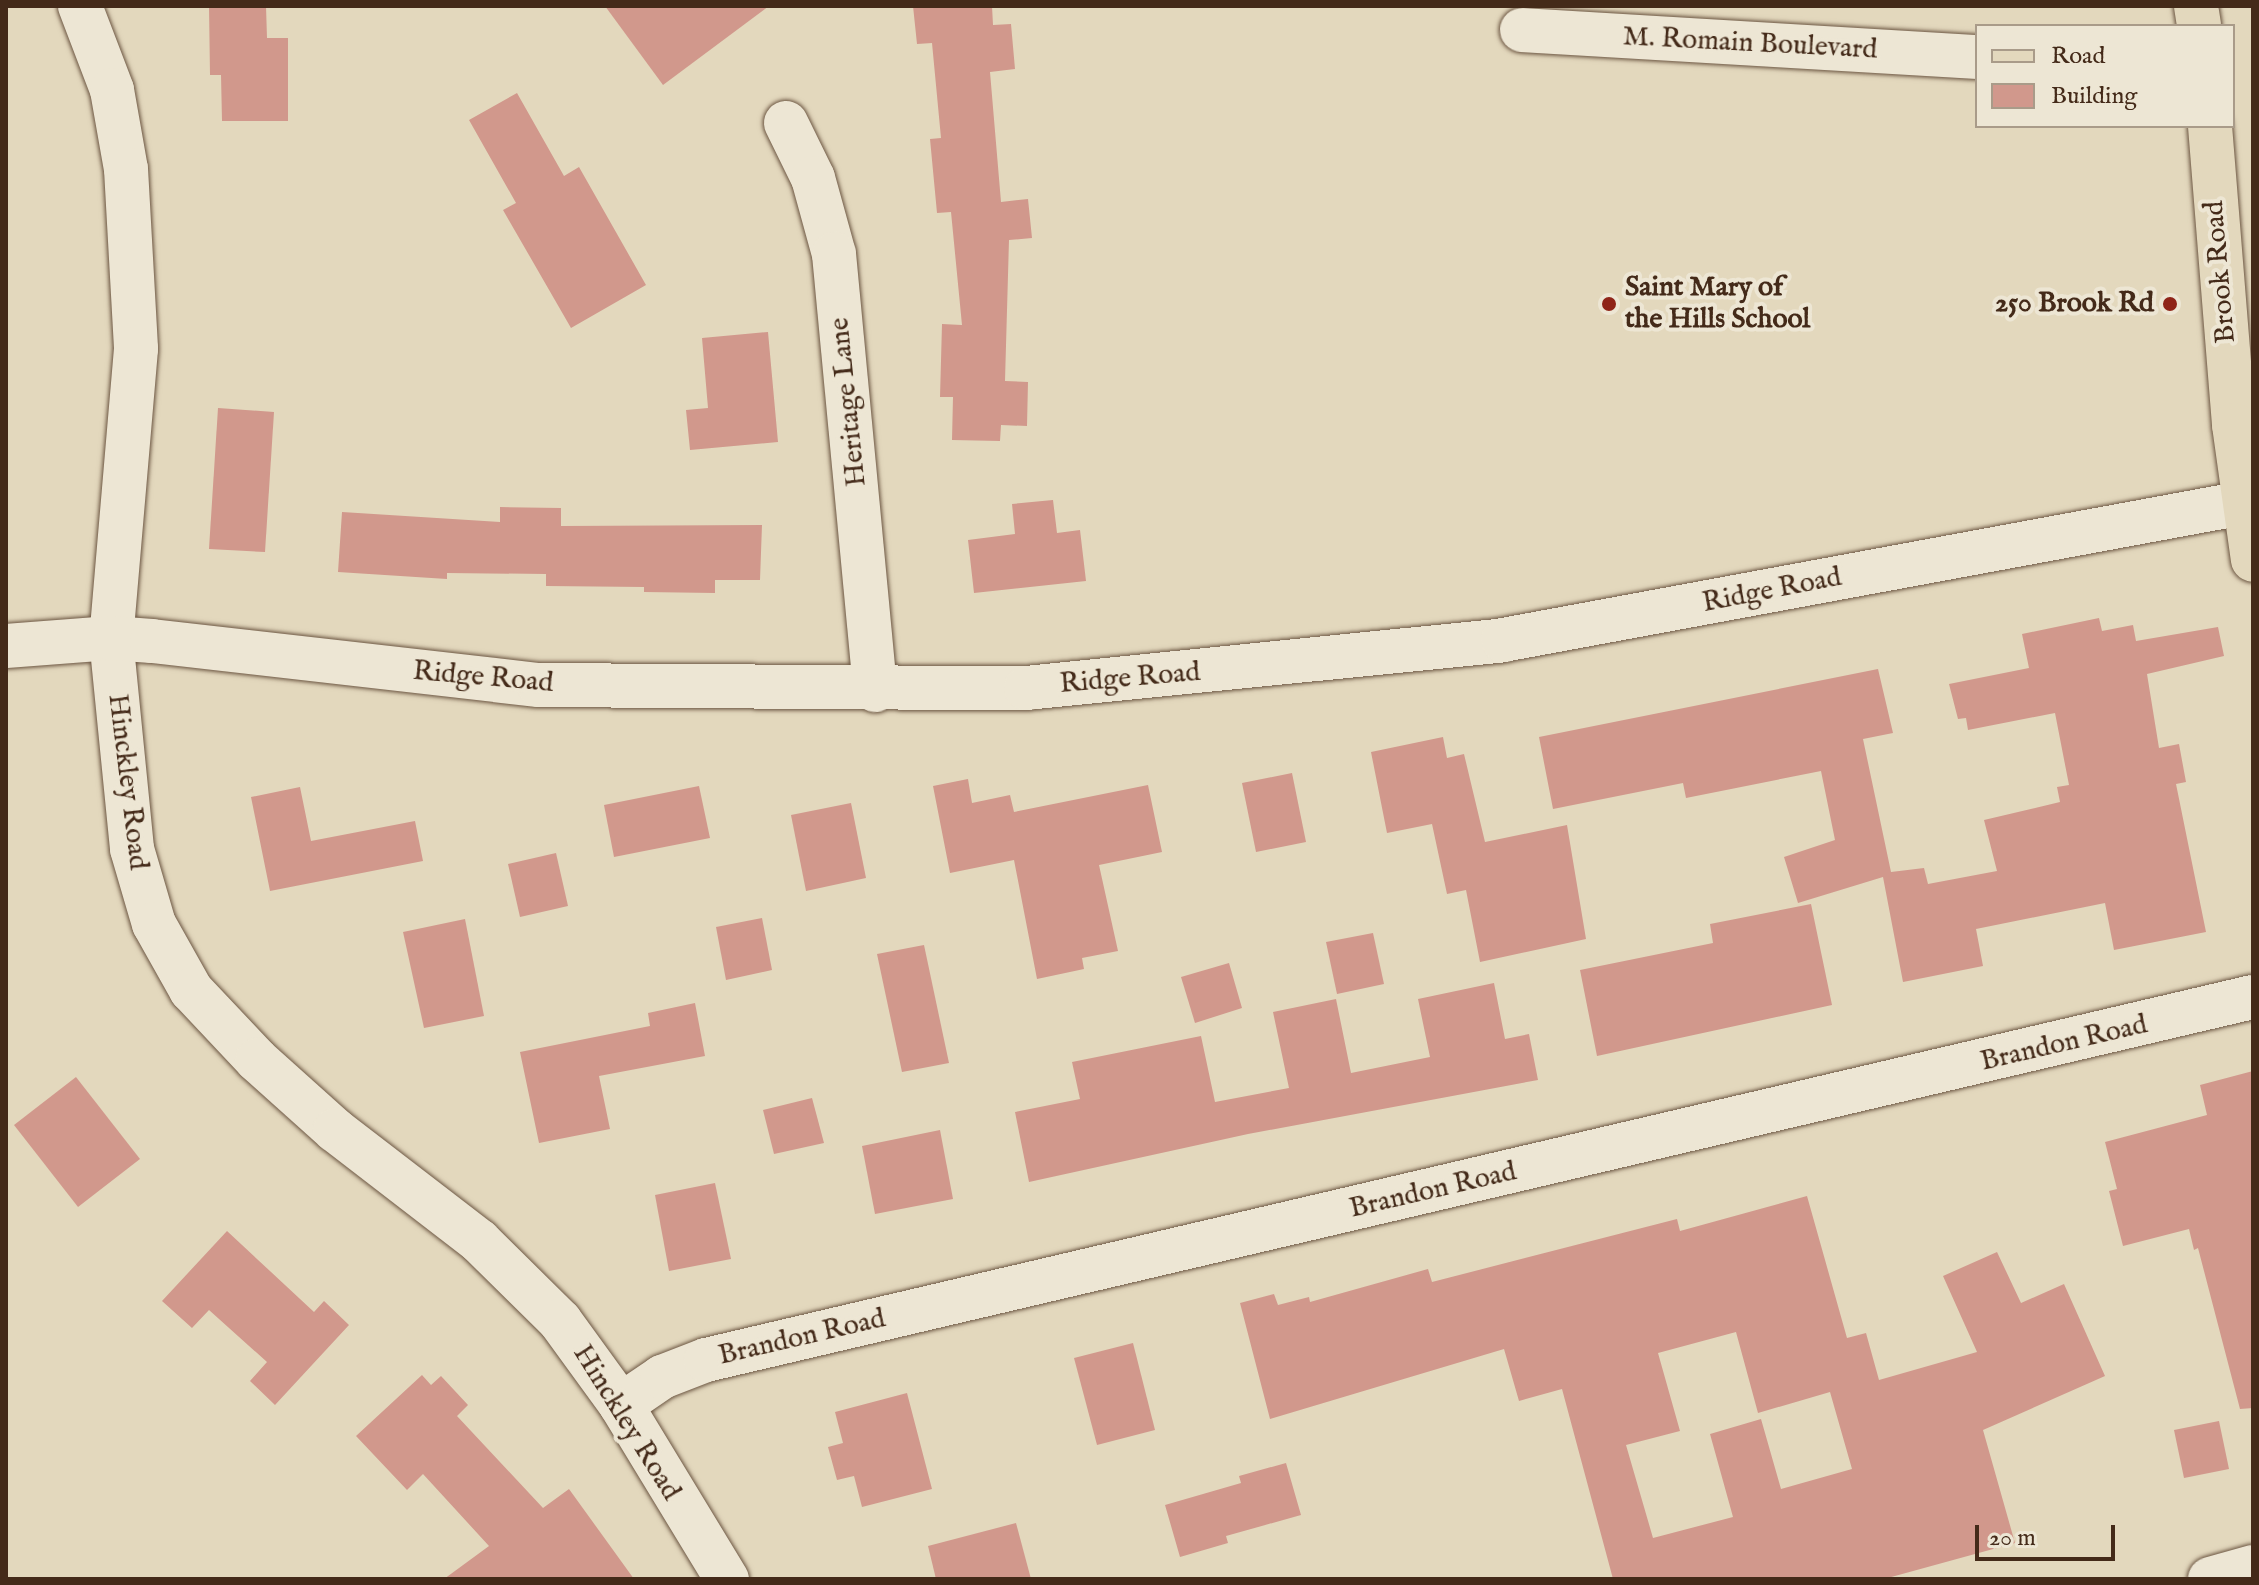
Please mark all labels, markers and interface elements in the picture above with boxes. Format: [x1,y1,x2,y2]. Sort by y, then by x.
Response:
street label: M. Romain Boulevard [1622,21,1878,67]
legend [1975,24,2235,128]
text: Road [2051,41,2105,72]
text: Building [2051,81,2137,112]
street label: Brook Road [2198,199,2244,345]
place label: Saint Mary of the Hills School [1625,271,1810,337]
place label: 250 Brook Rd [1995,287,2154,321]
marker: Saint Mary of the Hills School [1600,295,1618,313]
marker: 250 Brook Rd [2161,295,2179,313]
street label: Heritage Lane [823,316,875,488]
street label: Ridge Road [1700,561,1844,621]
street label: Ridge Road [411,655,555,701]
street label: Ridge Road [1058,656,1202,702]
street label: Hinckley Road [100,692,154,872]
street label: Brandon Road [1977,1009,2151,1079]
street label: Brandon Road [1346,1156,1520,1226]
street label: Brandon Road [715,1303,889,1373]
street label: Hinckley Road [565,1339,687,1507]
scale bar [1979,1509,2119,1559]
text: 20 m [1989,1523,2036,1554]

